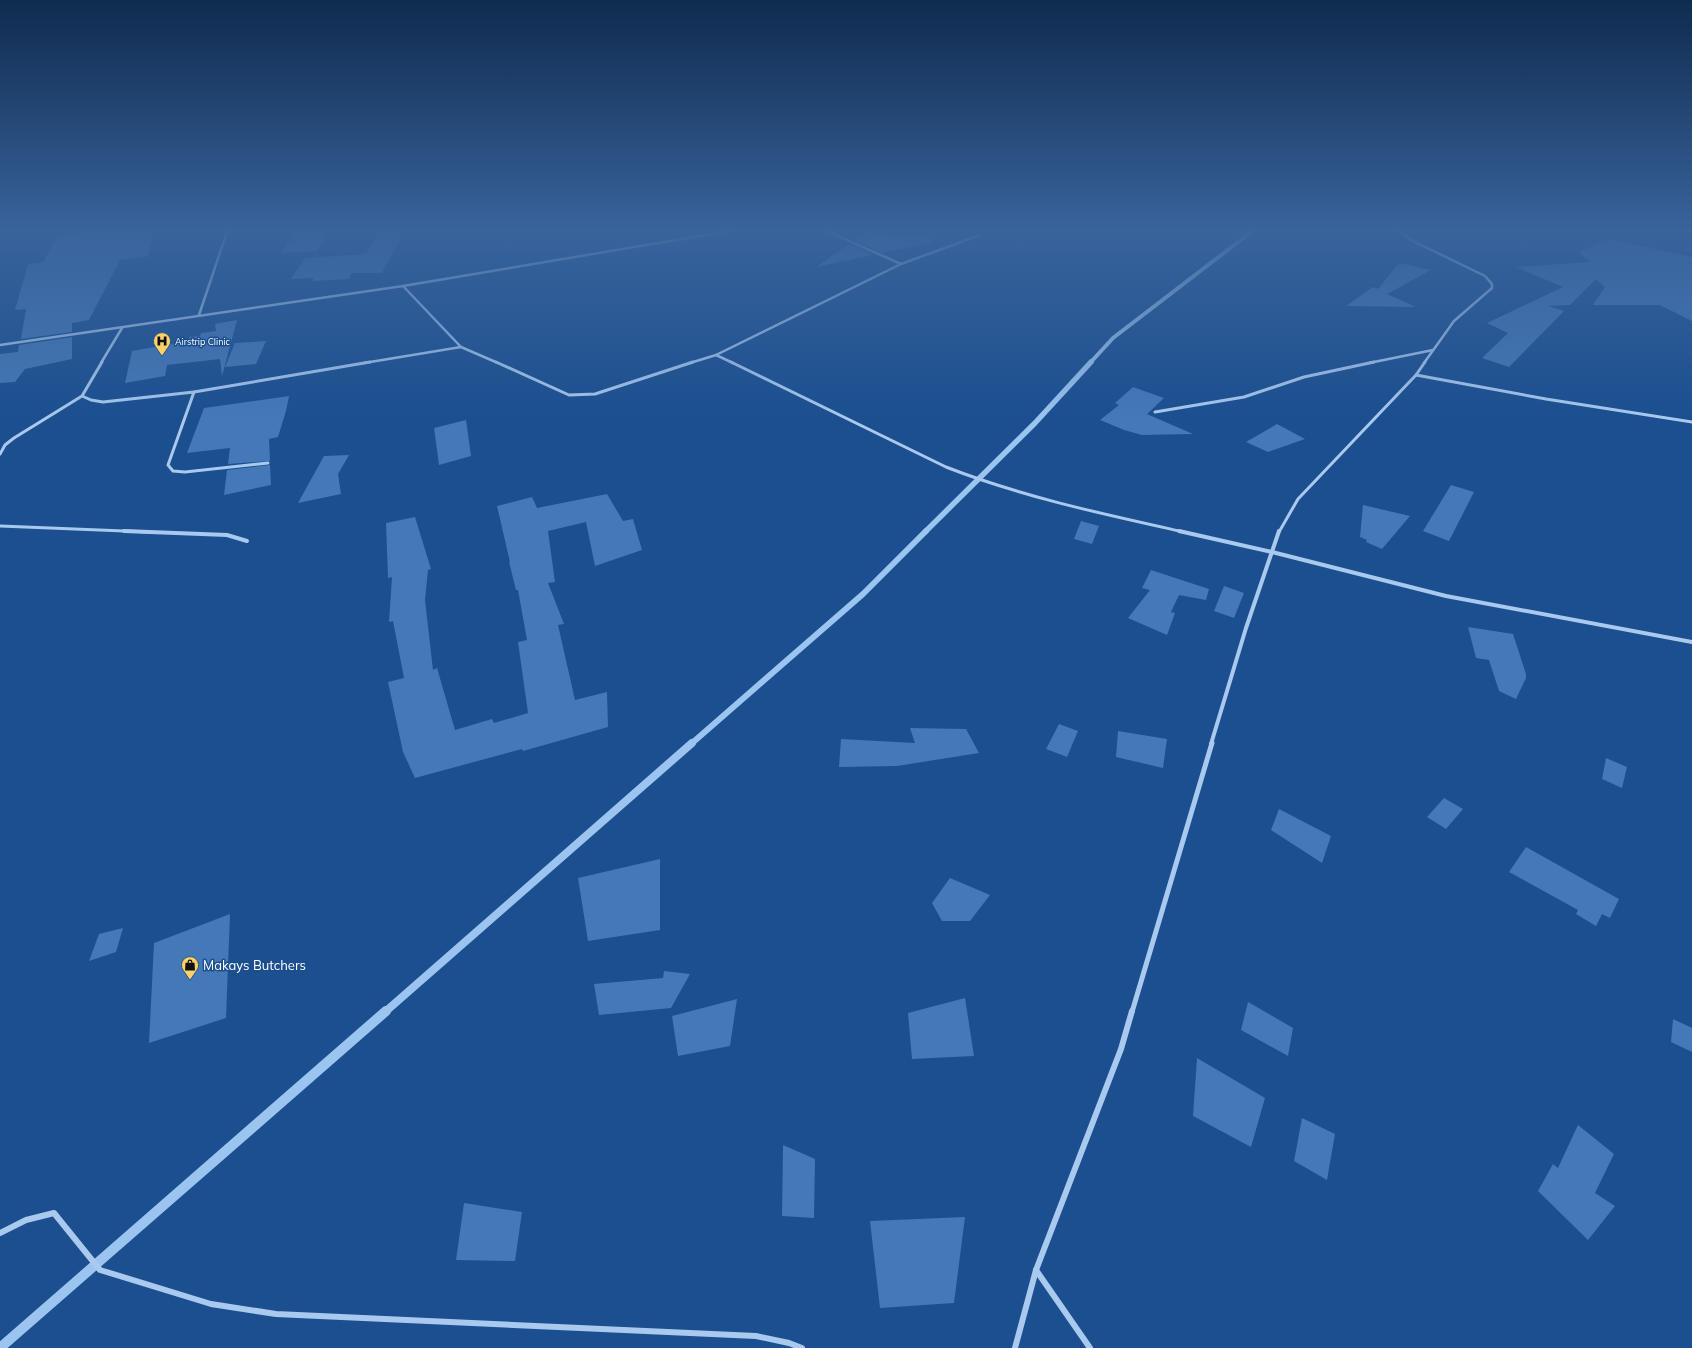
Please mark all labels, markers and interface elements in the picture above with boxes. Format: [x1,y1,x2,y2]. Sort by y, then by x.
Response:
hospital icon: Airstrip Clinic [152,331,172,356]
place label: Airstrip Clinic [175,336,231,347]
shop icon: Makays Butchers [180,955,200,980]
place label: Makays Butchers [203,957,306,973]

